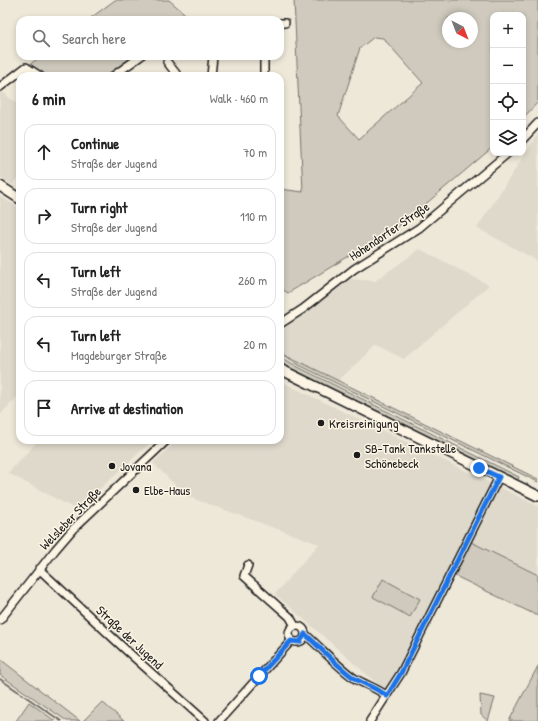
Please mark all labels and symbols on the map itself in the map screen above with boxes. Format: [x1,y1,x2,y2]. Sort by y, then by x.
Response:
north arrow [442,12,478,48]
street label: Hohendorfer Straße [345,197,433,265]
place label: Kreisreinigung [329,414,399,432]
marker: Kreisreinigung [316,418,326,428]
place label: SB-Tank Tankstelle Schönebeck [365,439,456,472]
marker: SB-Tank Tankstelle Schönebeck [352,450,362,460]
place label: Jovana [120,457,151,475]
route end [470,459,488,477]
marker: Jovana [107,461,117,471]
place label: Elbe-Haus [144,481,190,499]
street label: Welsleber Straße [35,482,105,554]
marker: Elbe-Haus [131,485,141,495]
street label: Straße der Jugend [93,601,167,673]
route start [250,667,268,685]

